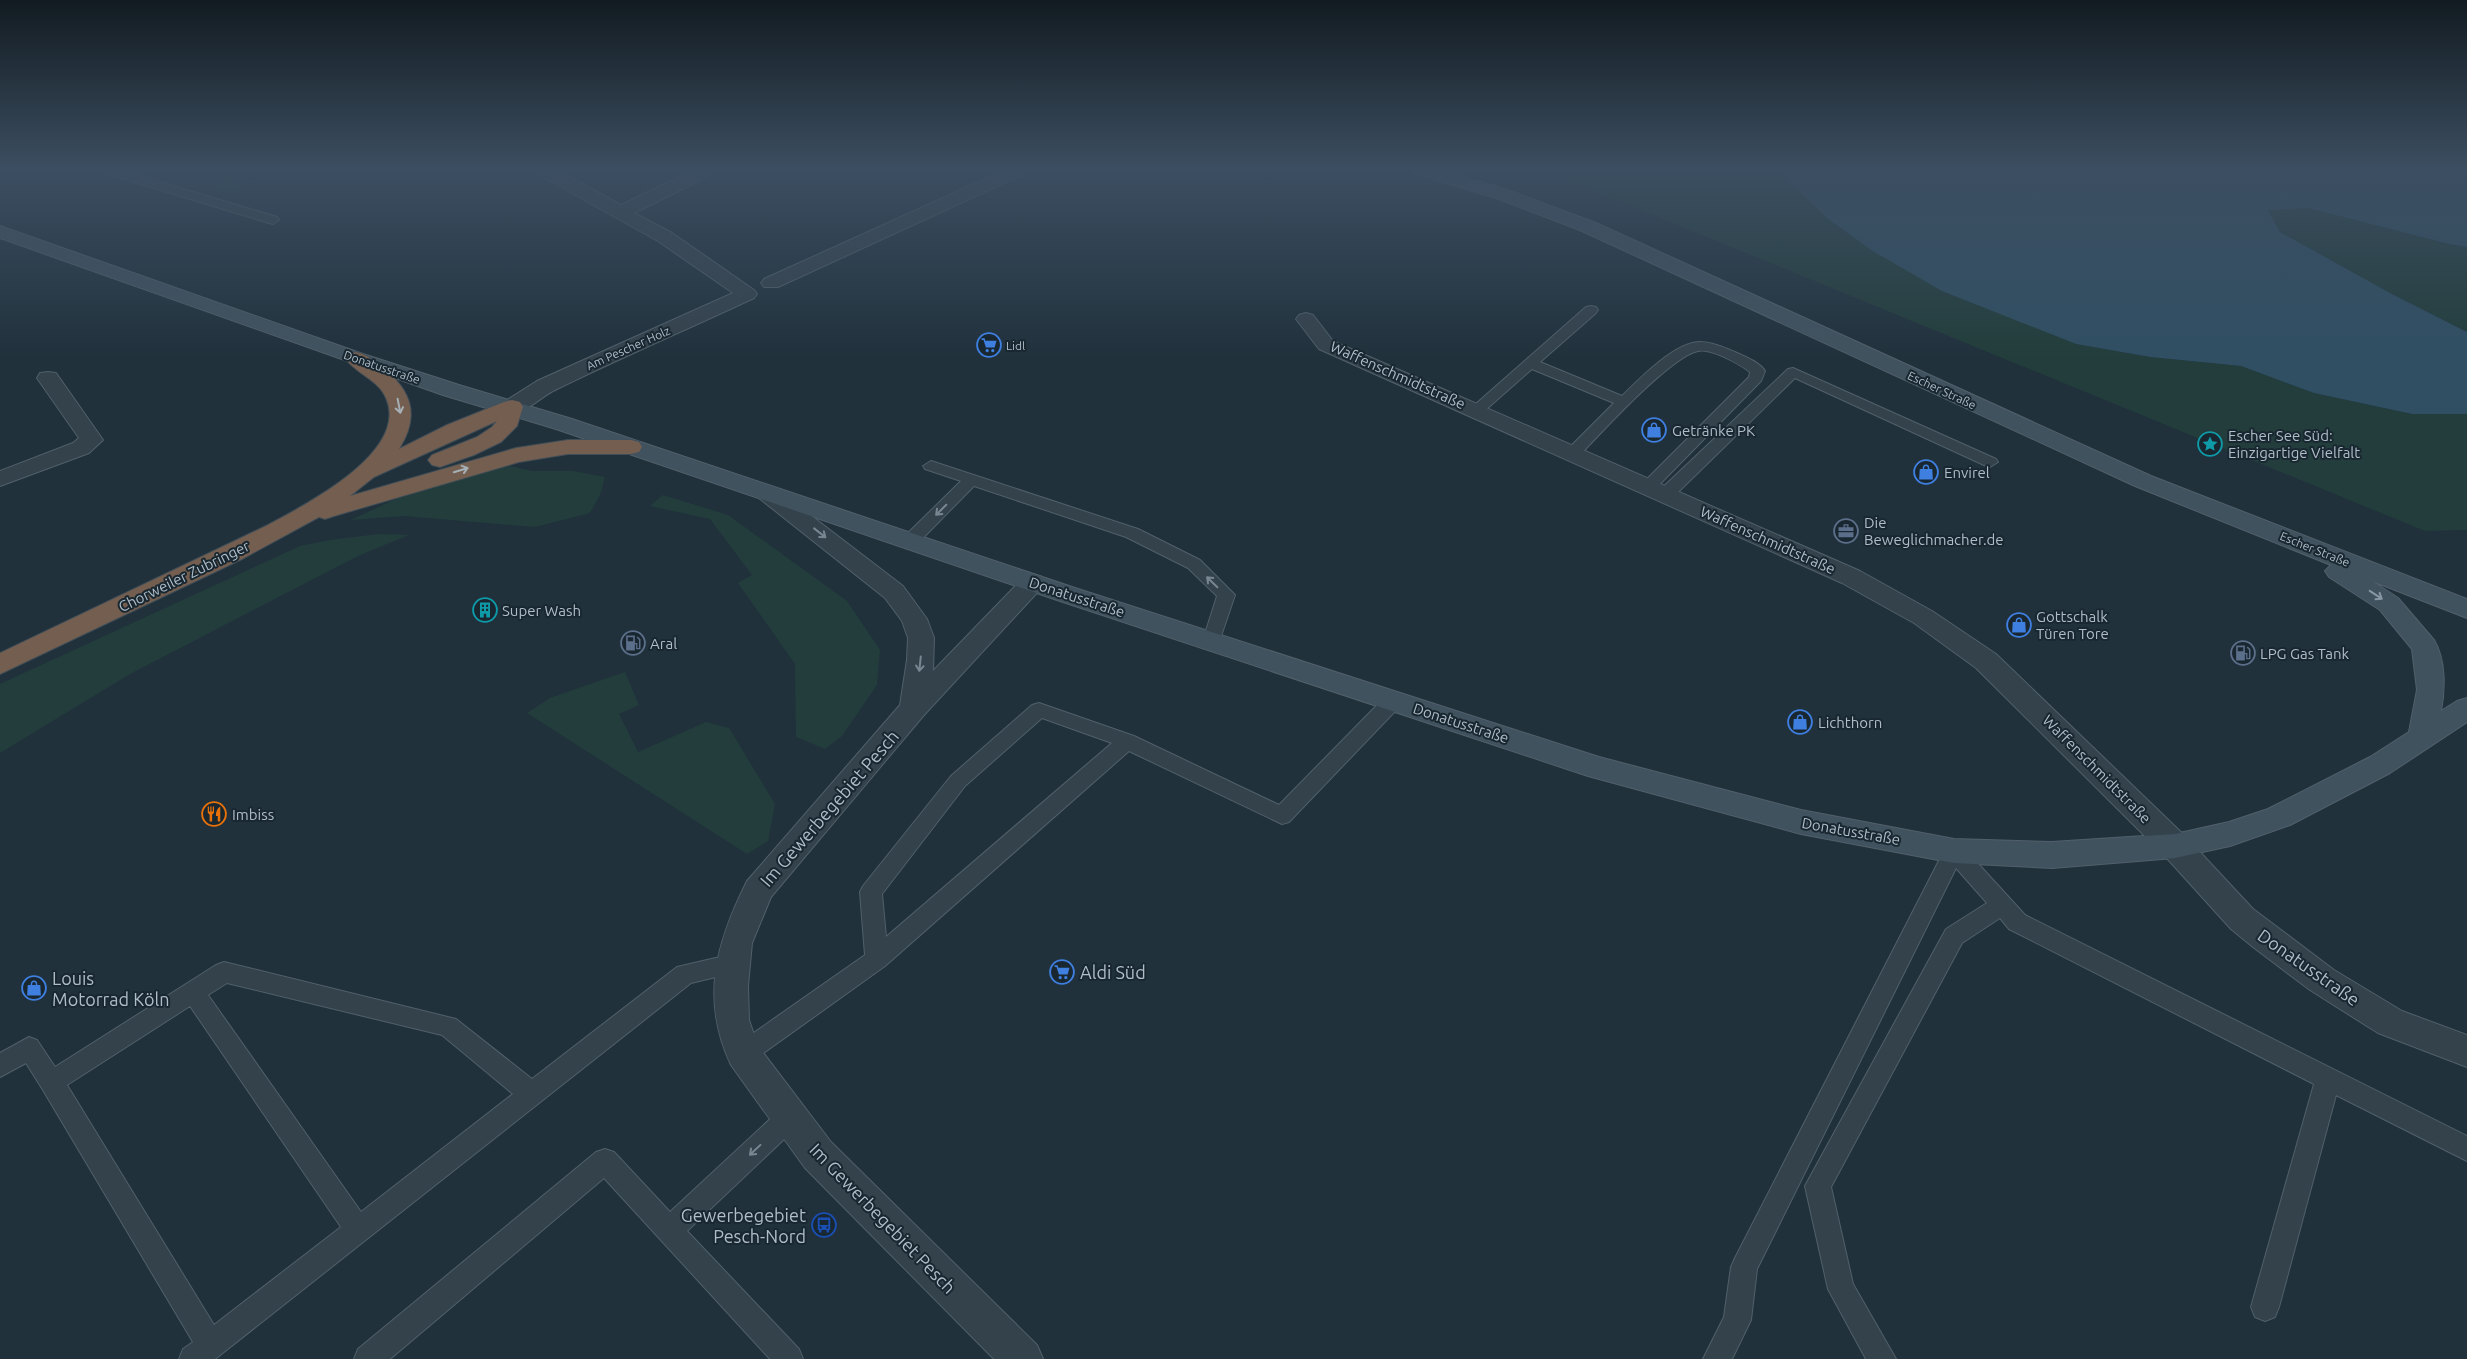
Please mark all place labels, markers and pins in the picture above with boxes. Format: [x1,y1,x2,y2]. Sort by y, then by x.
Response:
supermarket icon: Lidl [976,332,1002,358]
place label: Lidl [1006,339,1025,352]
shop icon: Getränke PK [1641,417,1667,443]
place label: Getränke PK [1672,422,1755,439]
place label: Escher See Süd: Einzigartige Vielfalt [2228,427,2360,461]
place icon: Escher See Süd: Einzigartige Vielfalt [2197,431,2223,457]
shop icon: Envirel [1913,459,1939,485]
place label: Envirel [1944,464,1990,481]
place label: Die Beweglichmacher.de [1864,514,2004,548]
office icon: Die Beweglichmacher.de [1833,518,1859,544]
building icon: Super Wash [472,597,498,623]
place label: Super Wash [502,602,581,619]
place label: Gottschalk Türen Tore [2036,608,2109,642]
shop icon: Gottschalk Türen Tore [2006,612,2032,638]
fuel station icon: Aral [620,630,646,656]
place label: Aral [650,635,677,652]
fuel station icon: LPG Gas Tank [2230,640,2256,666]
place label: LPG Gas Tank [2260,645,2350,662]
shop icon: Lichthorn [1787,709,1813,735]
place label: Lichthorn [1818,714,1882,731]
restaurant icon: Imbiss [201,801,227,827]
place label: Imbiss [232,806,274,823]
supermarket icon: Aldi Süd [1049,959,1075,985]
place label: Aldi Süd [1080,962,1146,982]
place label: Louis Motorrad Köln [52,968,170,1009]
shop icon: Louis Motorrad Köln [21,975,47,1001]
place label: Gewerbegebiet Pesch-Nord [681,1205,806,1246]
bus stop icon: Gewerbegebiet Pesch-Nord [811,1212,837,1238]

